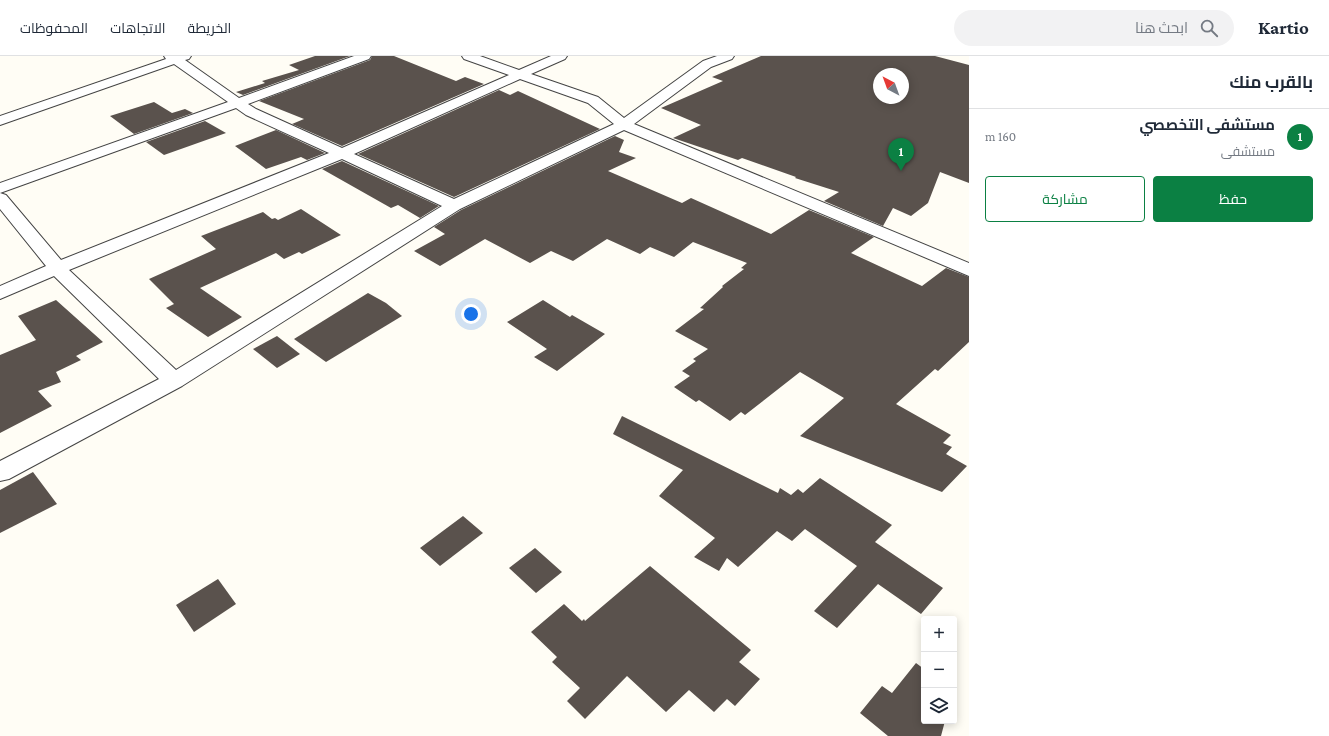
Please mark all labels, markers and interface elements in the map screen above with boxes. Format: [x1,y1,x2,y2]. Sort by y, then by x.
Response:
search box [954,10,1234,46]
icon: search [1198,17,1220,39]
text: Kartio [1258,17,1309,38]
text: المحفوظات [20,20,88,36]
text: الاتجاهات [110,20,166,36]
text: الخريطة [188,20,231,36]
text: ابحث هنا [1135,20,1188,36]
north arrow [873,68,909,104]
text: بالقرب منك [1230,73,1313,92]
text: مستشفى التخصصي [1140,117,1275,133]
text: 160 m [985,129,1016,144]
text: 1 [1298,129,1302,144]
pin: 1 [888,138,914,171]
text: مستشفى [1221,144,1275,159]
button: مشاركة [985,176,1145,222]
button: حفظ [1153,176,1313,222]
your location [461,304,481,324]
map controls [921,616,957,724]
button: + [921,616,957,652]
button: − [921,652,957,688]
button: layers [921,688,957,724]

